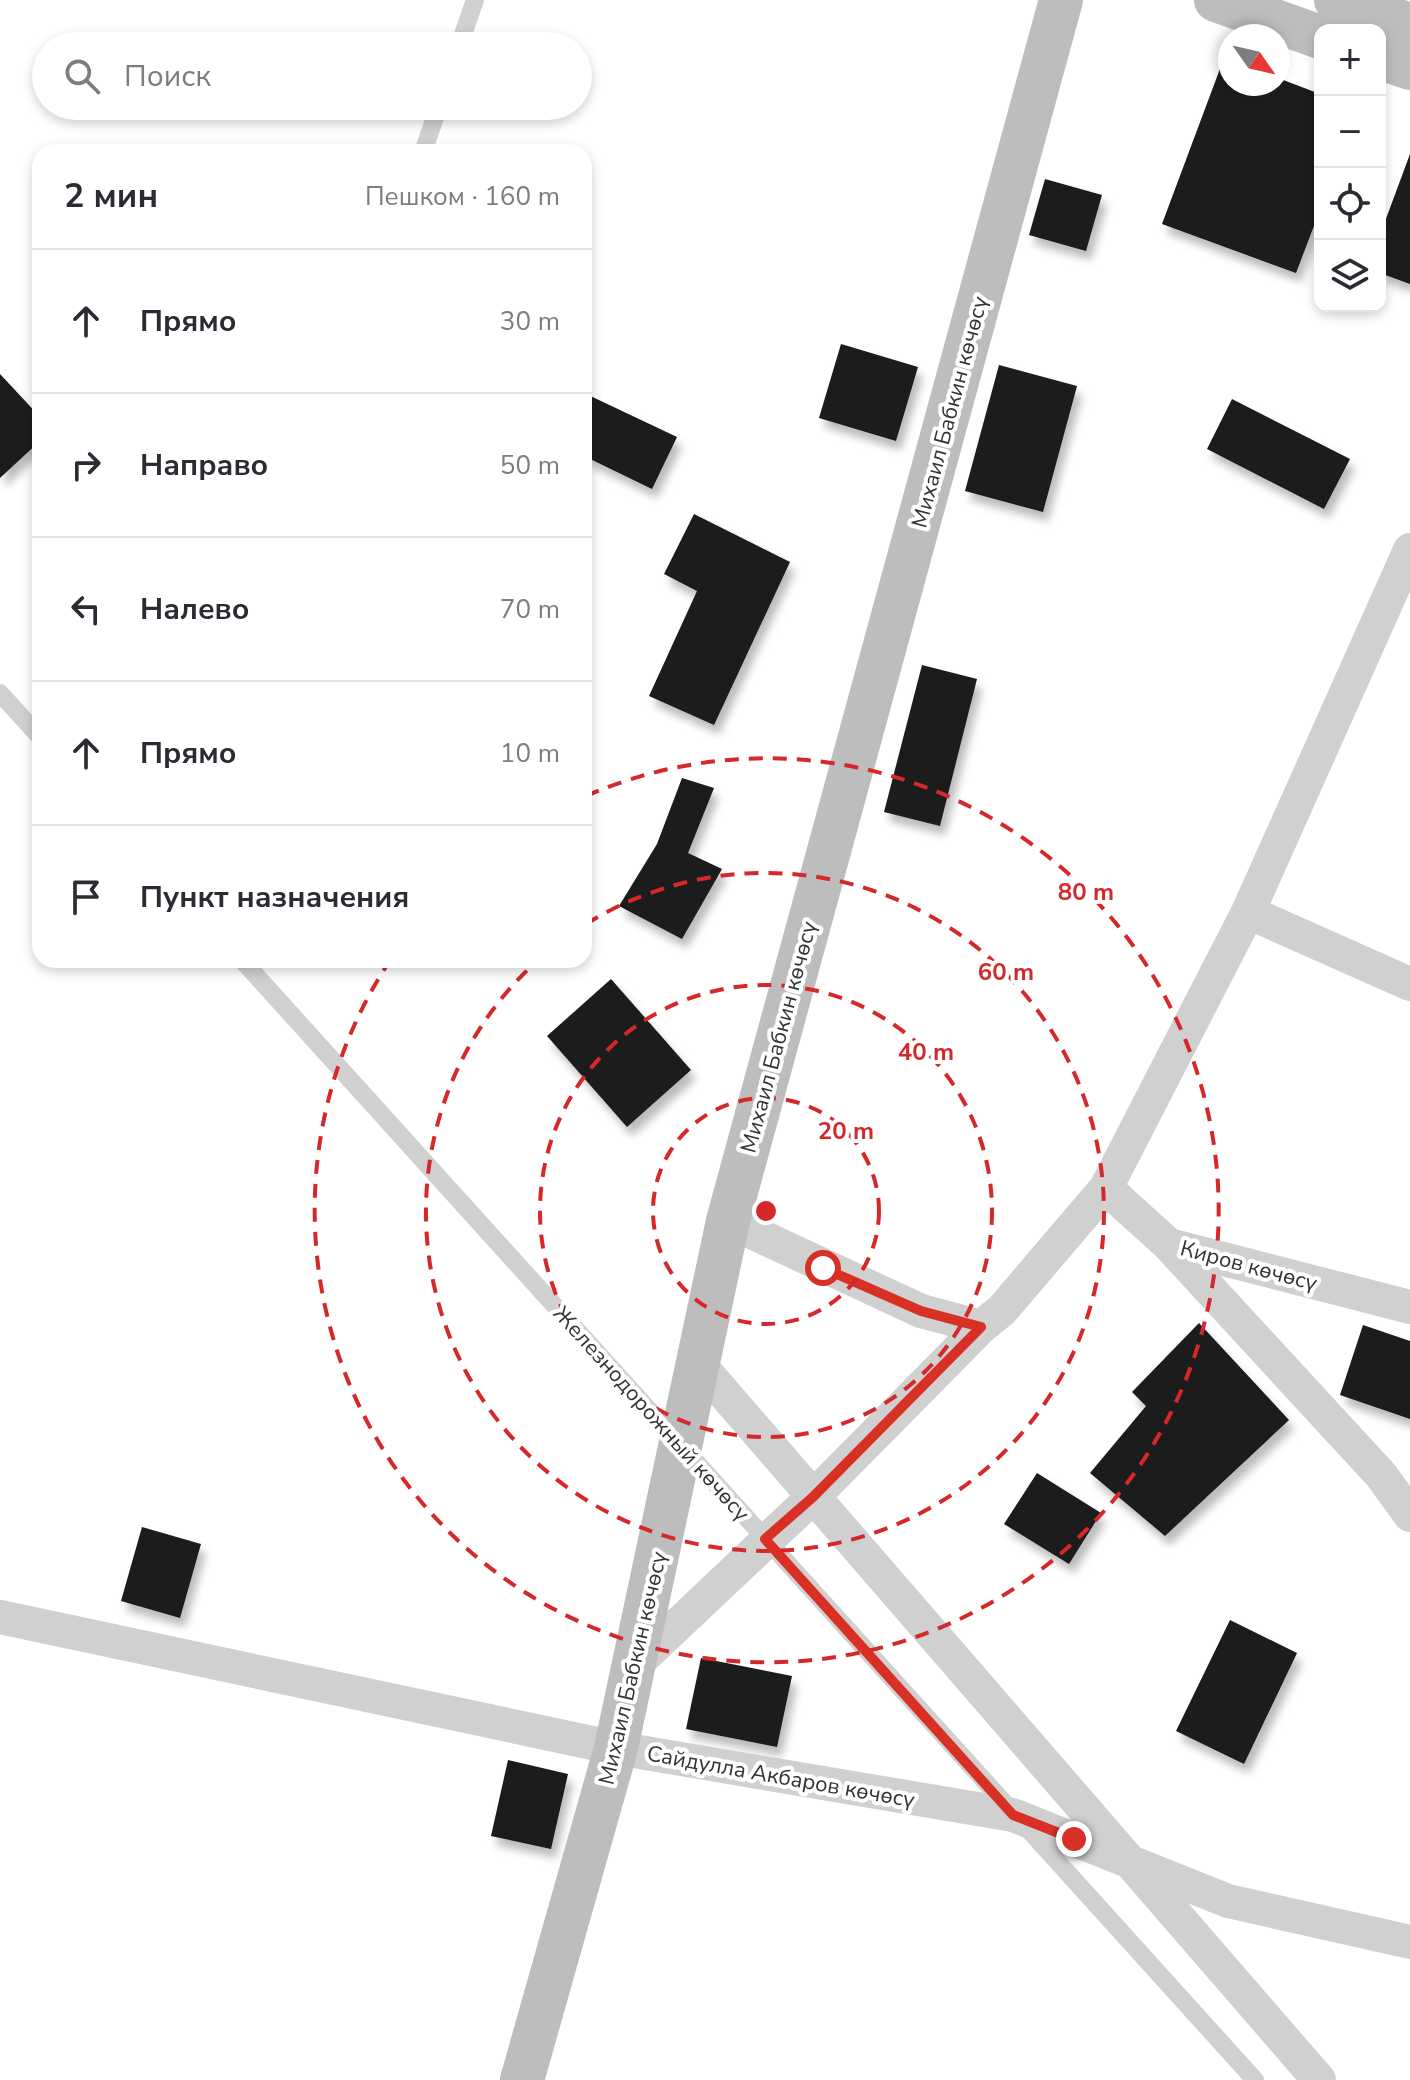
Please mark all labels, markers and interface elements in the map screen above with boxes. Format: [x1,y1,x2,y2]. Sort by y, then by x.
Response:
north arrow [1218,24,1290,96]
map controls [1314,24,1386,312]
button: + [1314,24,1386,96]
search box [32,32,592,120]
icon: search [60,54,104,98]
text: Поиск [124,56,211,97]
button: − [1314,96,1386,168]
button: locate [1314,168,1386,240]
text: 2 мин [64,173,158,219]
text: Пешком · 160 m [365,179,560,214]
button: layers [1314,240,1386,312]
street label: Михаил Бабкин көчөсү [905,293,995,531]
icon: ahead [64,299,108,343]
text: Прямо [140,301,237,342]
text: 30 m [500,304,560,339]
icon: right [64,443,108,487]
text: Направо [140,445,268,486]
text: 50 m [500,448,560,483]
icon: left [64,587,108,631]
text: Налево [140,589,249,630]
text: 70 m [500,592,560,627]
icon: ahead [64,731,108,775]
text: Прямо [140,733,237,774]
text: 10 m [500,736,560,771]
icon: arrive [64,875,108,919]
text: 80 m [1058,876,1114,908]
text: Пункт назначения [140,877,409,918]
street label: Михаил Бабкин көчөсү [734,918,824,1156]
text: 60 m [978,956,1034,988]
text: 40 m [898,1036,954,1068]
text: 20 m [818,1115,874,1147]
centre of rings [752,1197,780,1225]
street label: Киров көчөсү [1177,1233,1321,1299]
route start [805,1250,841,1286]
street label: Железнодорожный көчөсү [546,1300,757,1528]
street label: Михаил Бабкин көчөсү [592,1548,675,1788]
street label: Сайдулла Акбаров көчөсү [645,1739,918,1815]
route end [1056,1821,1092,1857]

